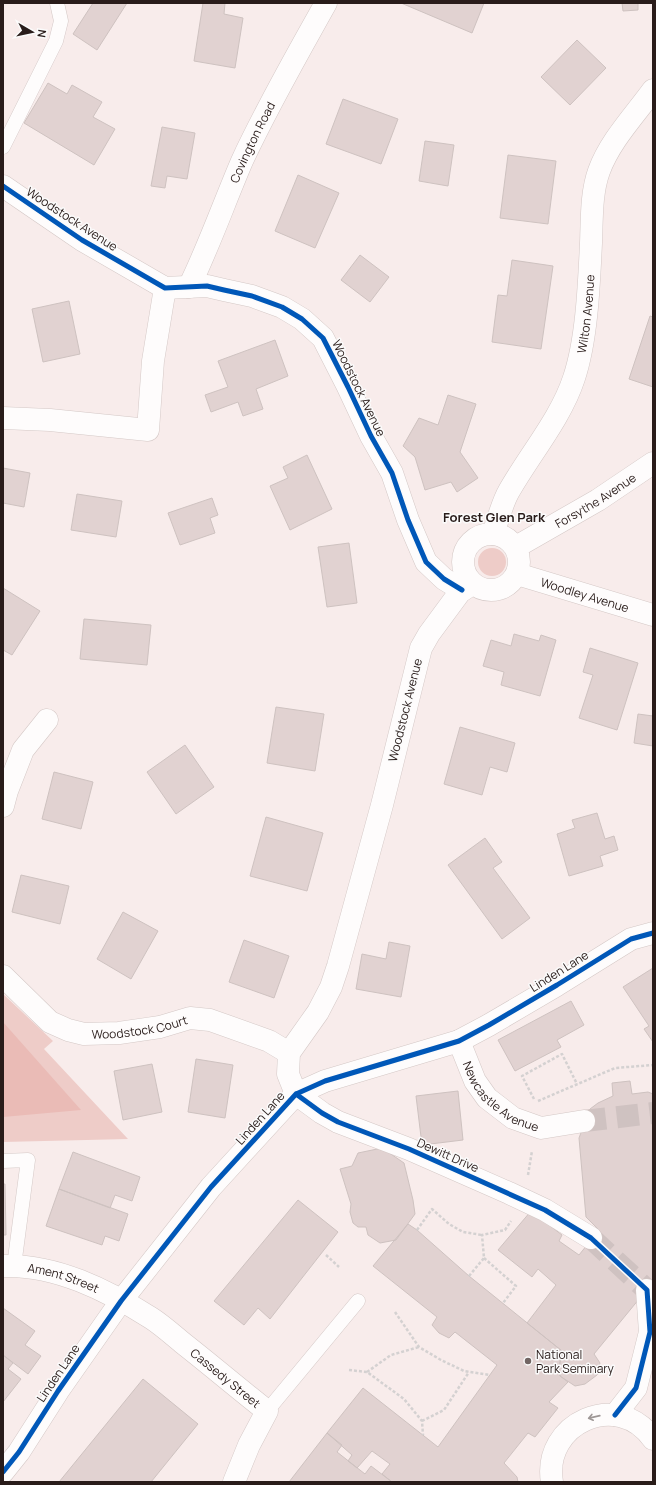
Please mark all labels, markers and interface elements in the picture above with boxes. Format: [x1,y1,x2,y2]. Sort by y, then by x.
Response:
north arrow [12,12,52,52]
text: N [34,29,50,39]
street label: Covington Road [225,98,279,185]
street label: Woodstock Avenue [23,183,121,255]
street label: Wilton Avenue [572,274,598,355]
street label: Woodstock Avenue [328,337,390,439]
street label: Forsythe Avenue [551,469,639,532]
district label: Forest Glen Park [443,508,546,526]
street label: Woodley Avenue [539,573,631,616]
street label: Woodstock Avenue [384,657,426,763]
street label: Linden Lane [526,946,592,996]
street label: Woodstock Court [91,1011,189,1042]
street label: Newcastle Avenue [459,1058,541,1135]
street label: Linden Lane [231,1088,289,1148]
street label: Dewitt Drive [414,1134,482,1176]
street label: Ament Street [27,1259,102,1297]
street label: Linden Lane [32,1341,84,1405]
street label: Cassedy Street [187,1344,265,1412]
place label: National Park Seminary [536,1346,615,1377]
marker: National Park Seminary [523,1356,533,1366]
one-way arrow [588,1414,601,1421]

